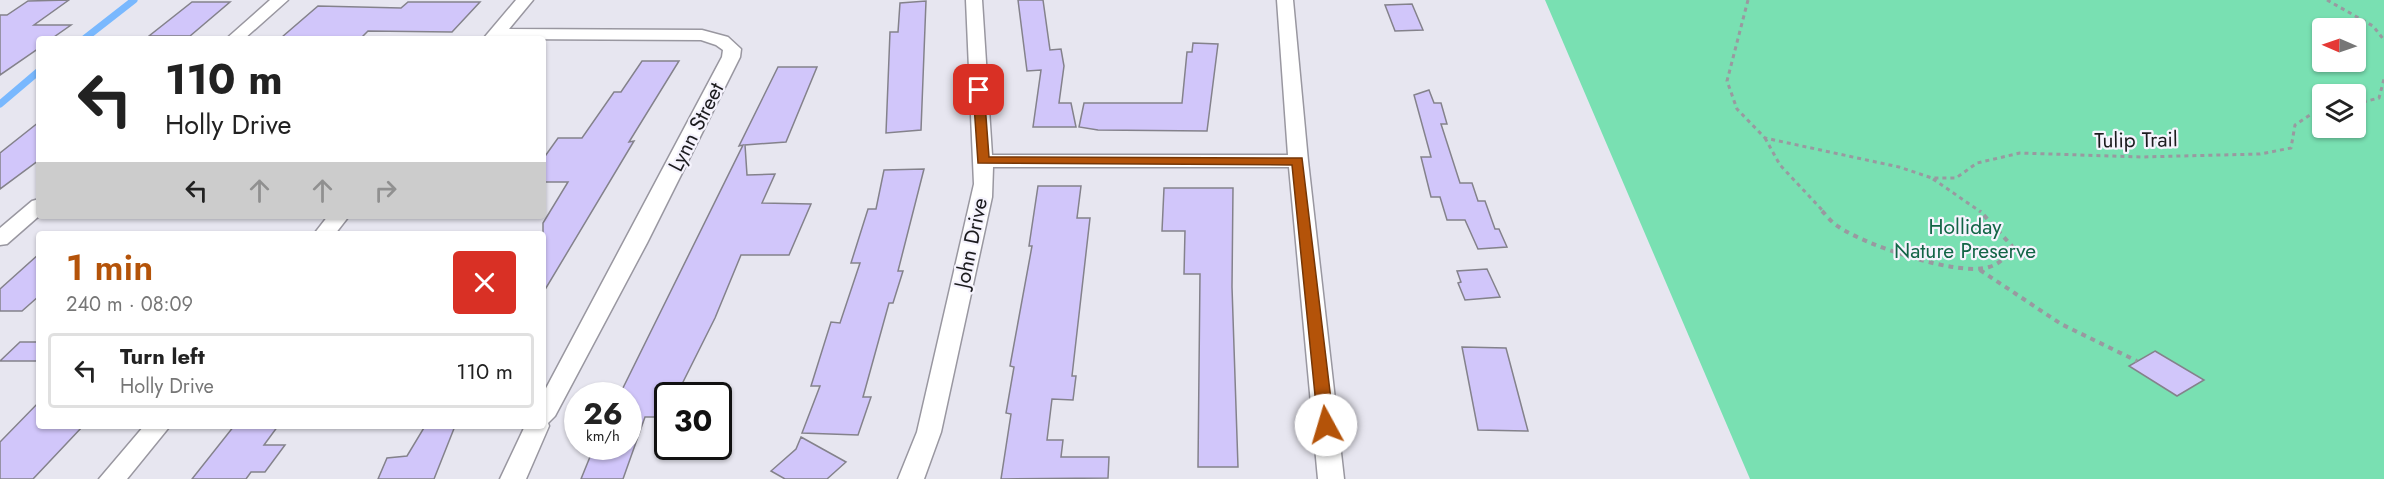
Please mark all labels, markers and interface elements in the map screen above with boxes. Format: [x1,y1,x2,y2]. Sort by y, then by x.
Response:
north arrow [2312,18,2366,72]
map controls [2312,18,2366,138]
text: 110 m [165,49,283,110]
icon: left [66,60,144,138]
pin [953,64,1004,115]
icon: arrive [962,73,995,106]
street label: Lynn Street [661,77,731,177]
button: layers [2312,84,2366,138]
text: Holly Drive [165,105,291,144]
street label: Tulip Trail [2094,124,2178,156]
icon: left [180,174,213,207]
icon: ahead [243,174,276,207]
icon: ahead [306,174,339,207]
icon: right [369,174,402,207]
street label: John Drive [946,195,995,294]
park label: Holliday Nature Preserve [1894,212,2036,266]
text: 1 min [66,241,153,293]
button: close [453,251,516,314]
text: 240 m · 08:09 [66,290,193,319]
text: Turn left [120,340,205,372]
icon: left [69,354,102,387]
text: 110 m [456,355,513,387]
text: Holly Drive [120,372,214,401]
speed limit sign: 30 [654,382,732,460]
text: 26 [583,392,623,435]
position arrow [1294,393,1358,457]
text: km/h [586,425,620,447]

